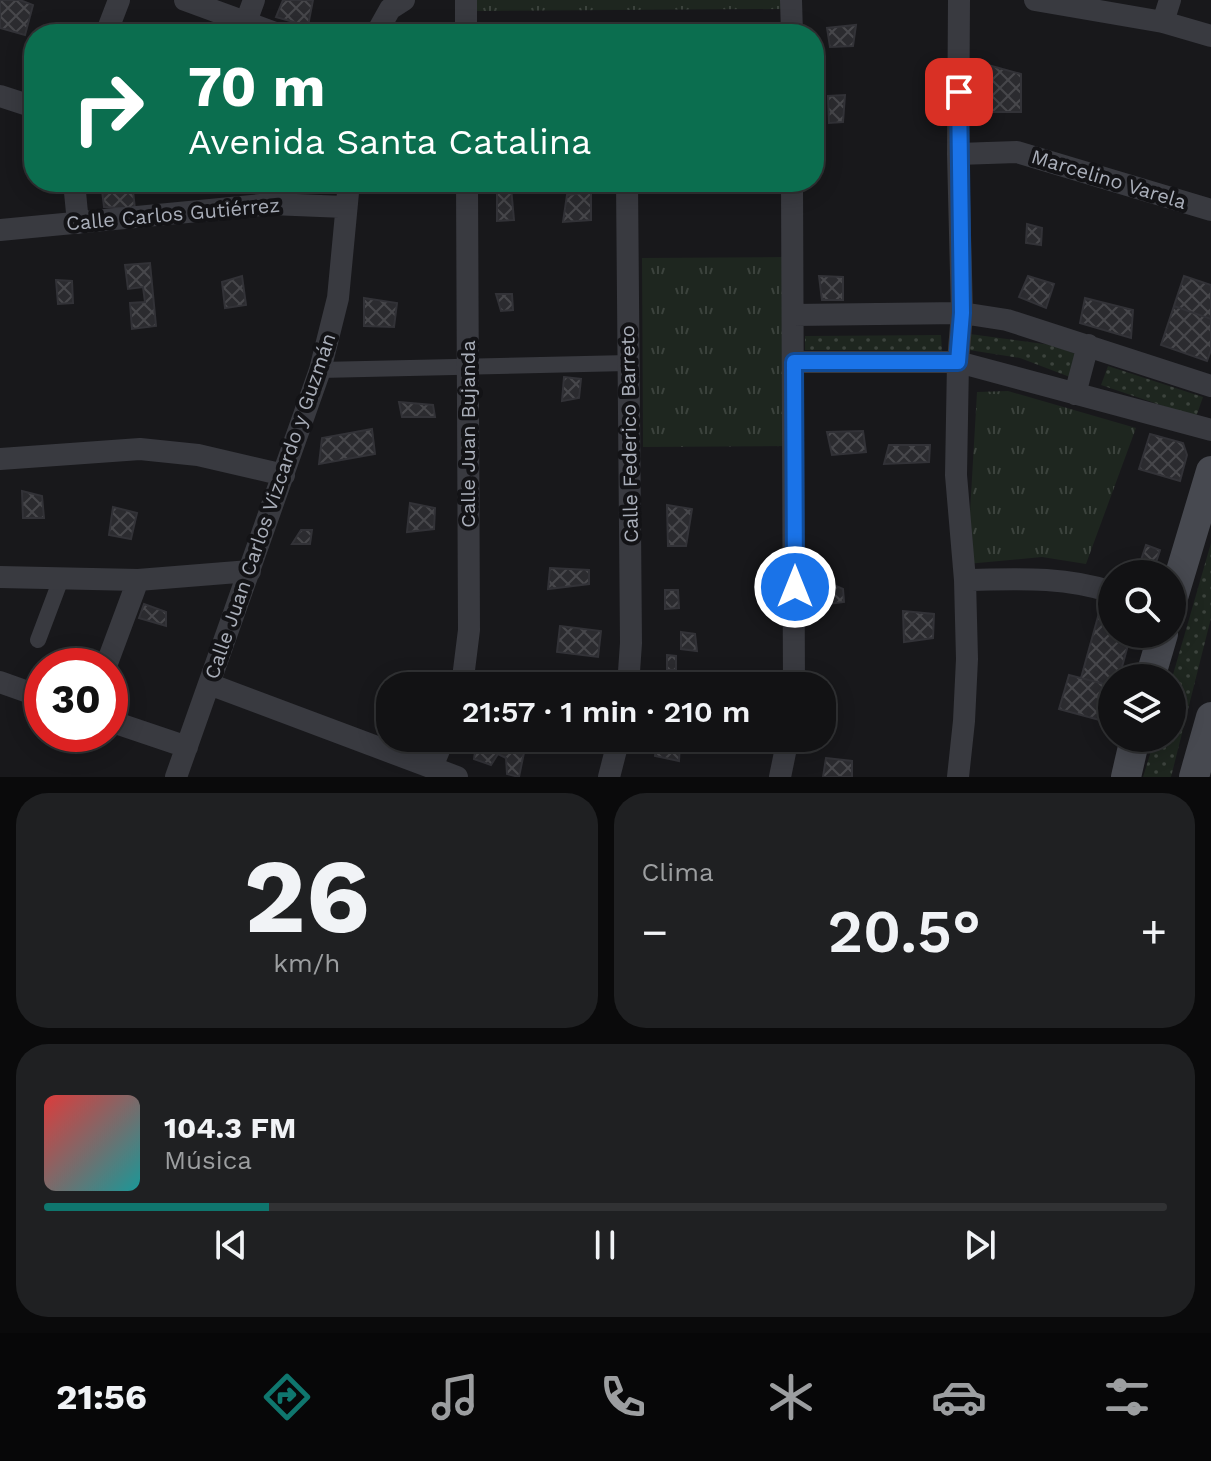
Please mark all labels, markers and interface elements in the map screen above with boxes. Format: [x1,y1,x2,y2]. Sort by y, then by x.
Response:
text: 70 m [188,54,325,120]
icon: right [56,56,160,160]
pin [925,58,993,126]
icon: arrive [937,70,981,114]
text: Avenida Santa Catalina [188,121,591,163]
street label: Marcelino Varela [1029,144,1189,214]
street label: Calle Carlos Gutiérrez [65,193,281,235]
street label: Calle Federico Barreto [615,325,643,543]
street label: Calle Juan Carlos Vizcardo y Guzmán [199,330,341,682]
street label: Calle Juan Bujanda [456,340,480,528]
position arrow [753,545,837,629]
map controls [1098,560,1186,752]
button: search [1098,560,1186,648]
speed limit sign: 30 [24,648,128,752]
button: layers [1098,664,1186,752]
text: 21:57 · 1 min · 210 m [462,694,750,729]
text: 26 [244,835,370,957]
text: Clima [642,857,714,887]
text: 20.5° [828,896,981,967]
text: − [642,906,668,958]
text: + [1140,906,1167,958]
text: km/h [273,948,340,978]
text: 104.3 FM [164,1110,296,1145]
text: Música [164,1145,252,1175]
icon: previous [209,1223,253,1267]
icon: pause [583,1223,627,1267]
icon: next [958,1223,1002,1267]
icon: directions [259,1369,315,1425]
icon: music [427,1369,483,1425]
icon: phone [595,1369,651,1425]
icon: climate [763,1369,819,1425]
icon: car [931,1369,987,1425]
icon: filters [1099,1369,1155,1425]
text: 21:56 [56,1376,147,1418]

